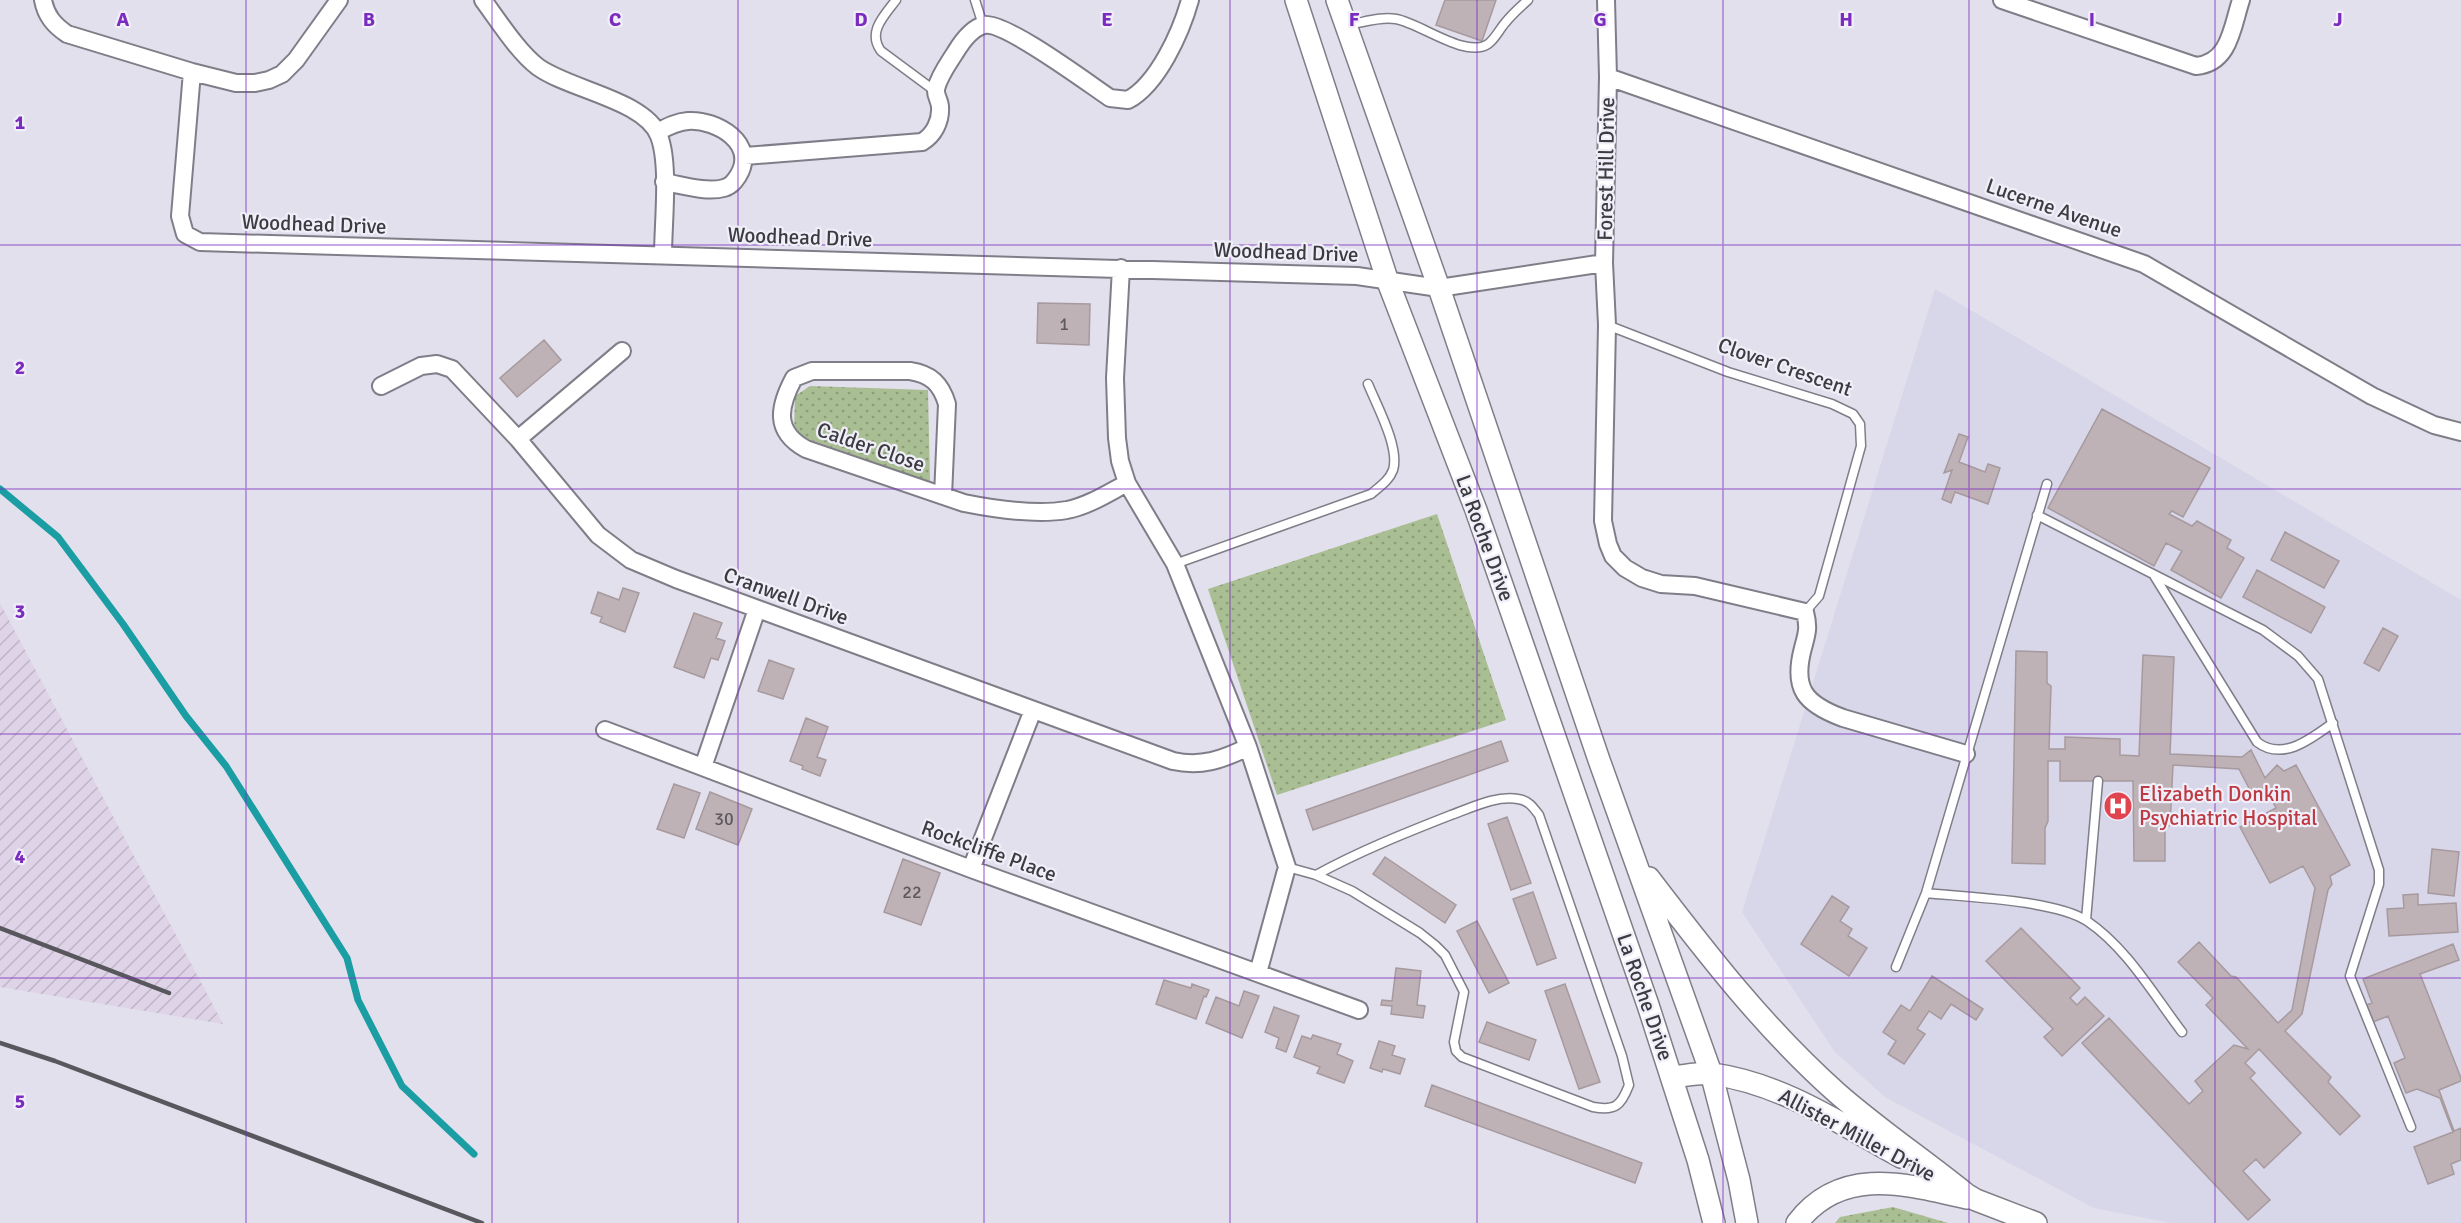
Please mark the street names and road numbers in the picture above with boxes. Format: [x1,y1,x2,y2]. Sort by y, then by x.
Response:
street label: Forest Hill Drive [1592,97,1620,241]
street label: Lucerne Avenue [1983,173,2125,243]
street label: Woodhead Drive [241,208,387,240]
street label: Woodhead Drive [727,221,873,253]
street label: Woodhead Drive [1213,236,1359,268]
street label: Clover Crescent [1714,332,1856,402]
street label: Calder Close [814,416,928,478]
street label: La Roche Drive [1450,471,1520,605]
street label: Cranwell Drive [720,561,852,631]
street label: Rockcliffe Place [918,814,1060,888]
street label: La Roche Drive [1611,930,1679,1064]
street label: Allister Miller Drive [1774,1083,1940,1187]

